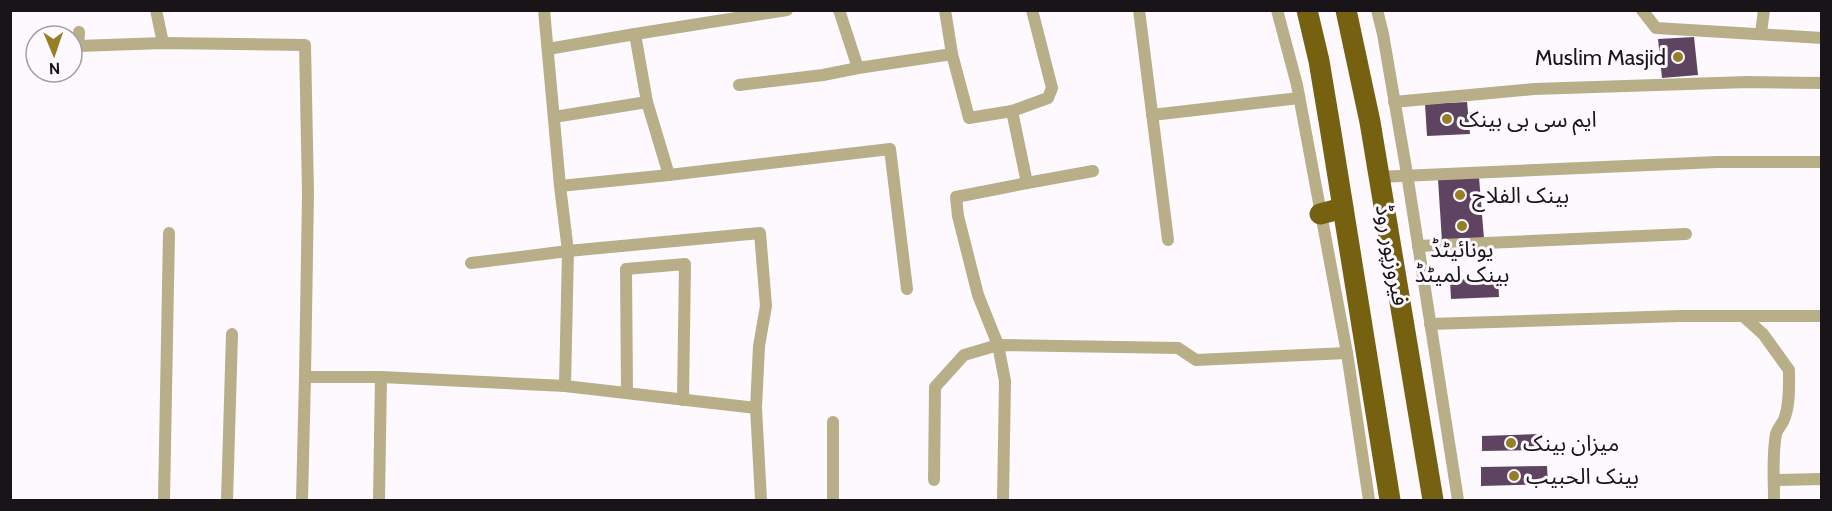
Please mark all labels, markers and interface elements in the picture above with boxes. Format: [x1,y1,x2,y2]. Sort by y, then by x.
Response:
north arrow [24,24,84,84]
place label: Muslim Masjid [1535,44,1666,71]
marker: Muslim Masjid [1671,50,1685,64]
text: N [49,59,60,78]
place label: ایم سی بی بینک [1459,106,1597,136]
marker: ایم سی بی بینک [1440,112,1454,126]
place label: بینک الفلاح [1472,182,1569,212]
marker: بینک الفلاح [1453,188,1467,202]
street label: فیروزپور روڈ [1369,202,1414,308]
marker: یونائیٹڈ بینک لمیٹڈ [1455,219,1469,233]
place label: یونائیٹڈ بینک لمیٹڈ [1415,236,1509,288]
place label: میزان بینک [1523,430,1619,457]
marker: میزان بینک [1504,436,1518,450]
place label: بينک الحبيب [1526,463,1639,490]
marker: بينک الحبيب [1507,469,1521,483]

